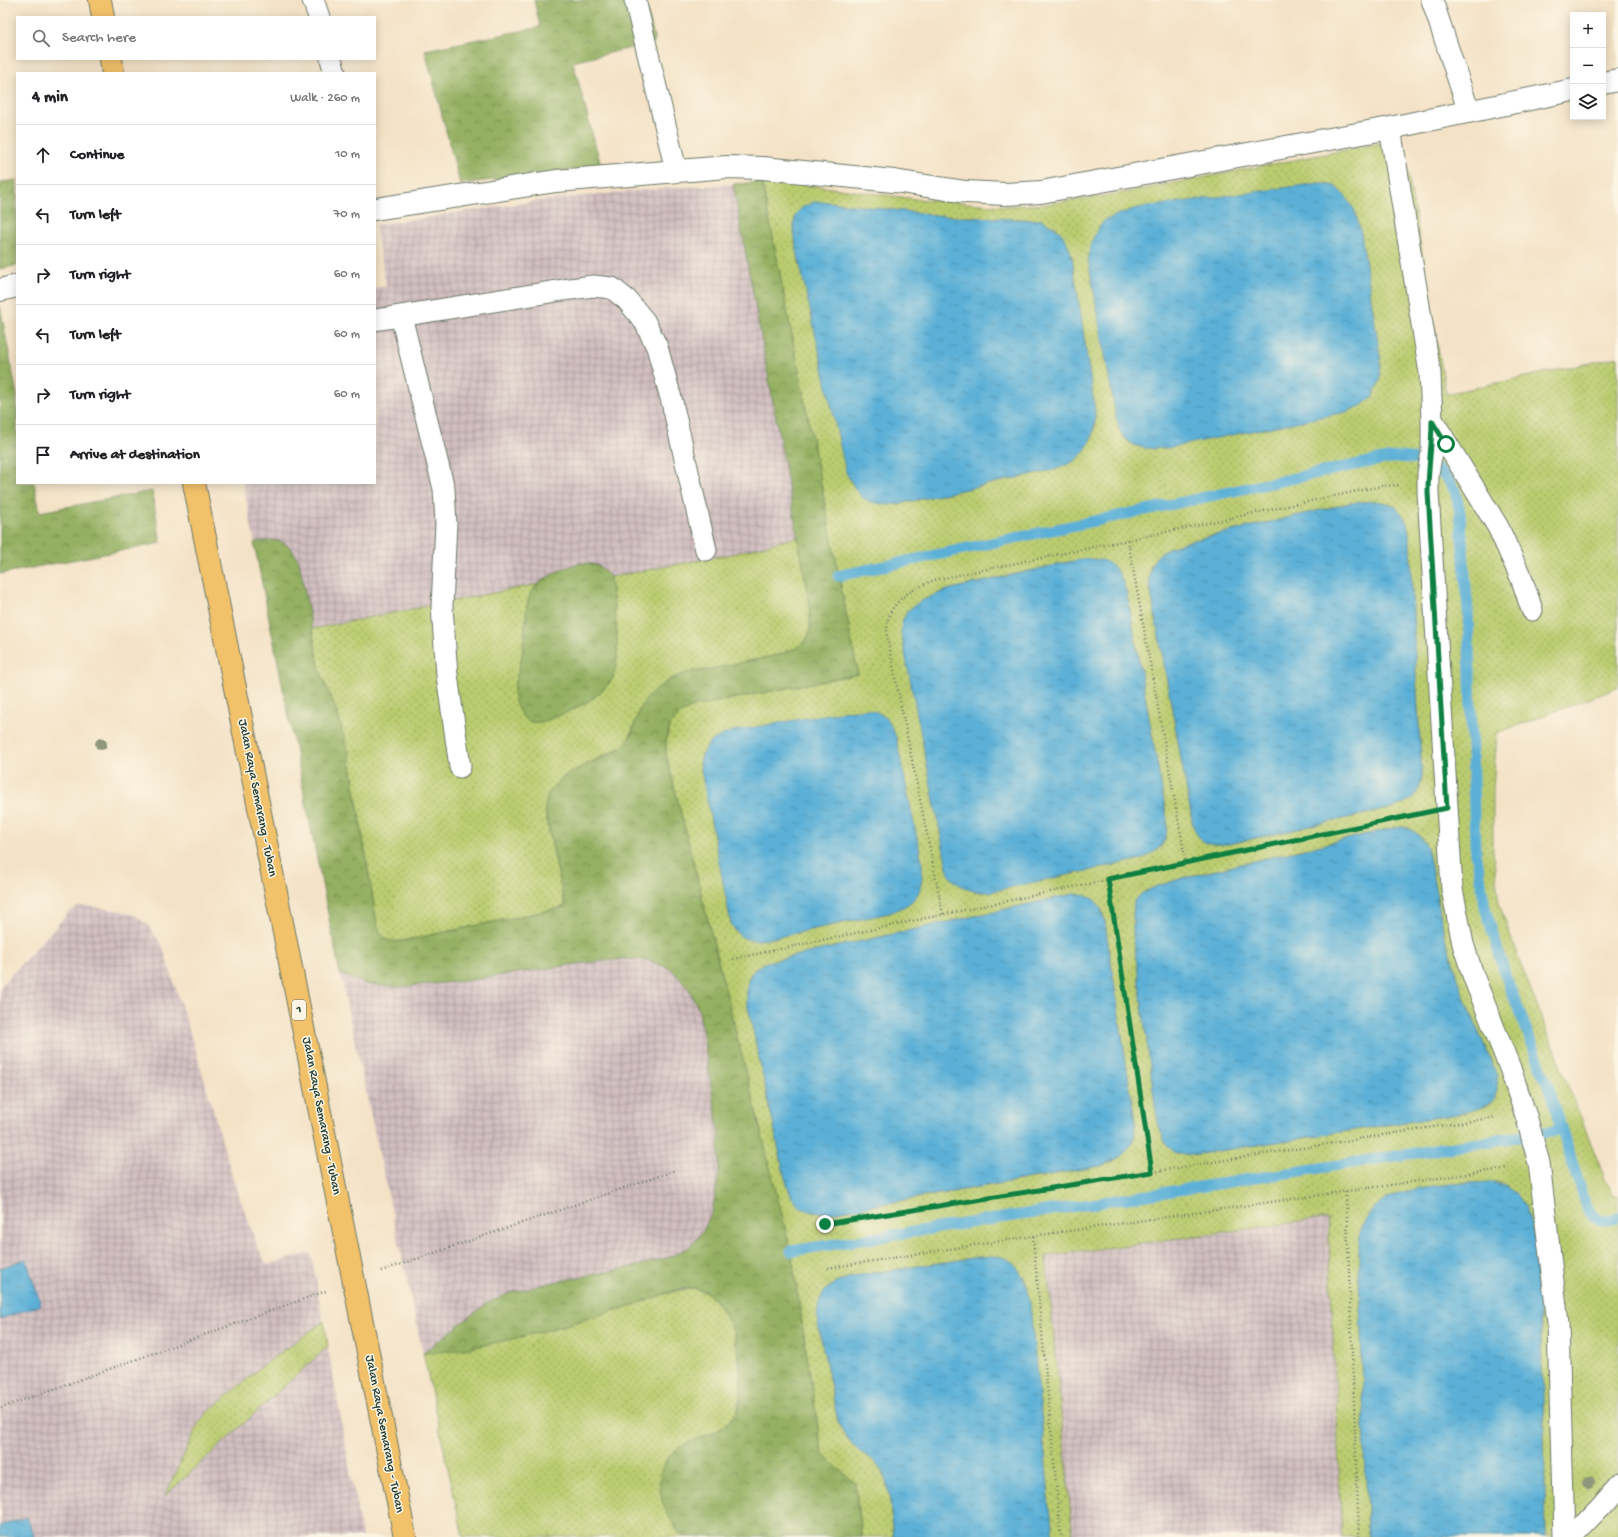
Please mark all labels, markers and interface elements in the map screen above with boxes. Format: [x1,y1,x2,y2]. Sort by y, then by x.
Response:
map controls [1570,12,1606,120]
button: + [1570,12,1606,48]
search box [16,16,376,60]
icon: search [30,27,52,49]
text: Search here [62,29,136,47]
button: − [1570,48,1606,84]
button: layers [1570,84,1606,120]
text: 4 min [32,88,68,108]
text: Walk · 260 m [290,91,360,106]
icon: ahead [32,144,54,166]
text: Continue [70,146,124,164]
text: 10 m [335,147,360,162]
icon: left [32,204,54,226]
text: Turn left [70,206,121,224]
text: 70 m [334,207,360,222]
icon: right [32,264,54,286]
text: Turn right [70,266,130,284]
text: 60 m [334,267,360,282]
icon: left [32,324,54,346]
text: Turn left [70,326,121,344]
text: 60 m [334,327,360,342]
icon: right [32,384,54,406]
text: Turn right [70,386,130,404]
text: 60 m [334,387,360,402]
route start [1437,435,1455,453]
icon: arrive [32,444,54,466]
text: Arrive at destination [70,446,200,464]
street label: Jalan Raya Semarang - Tuban [234,718,280,879]
road number: 1 [292,1000,306,1020]
street label: Jalan Raya Semarang - Tuban [298,1036,344,1197]
route end [816,1215,834,1233]
street label: Jalan Raya Semarang - Tuban [361,1354,407,1515]

